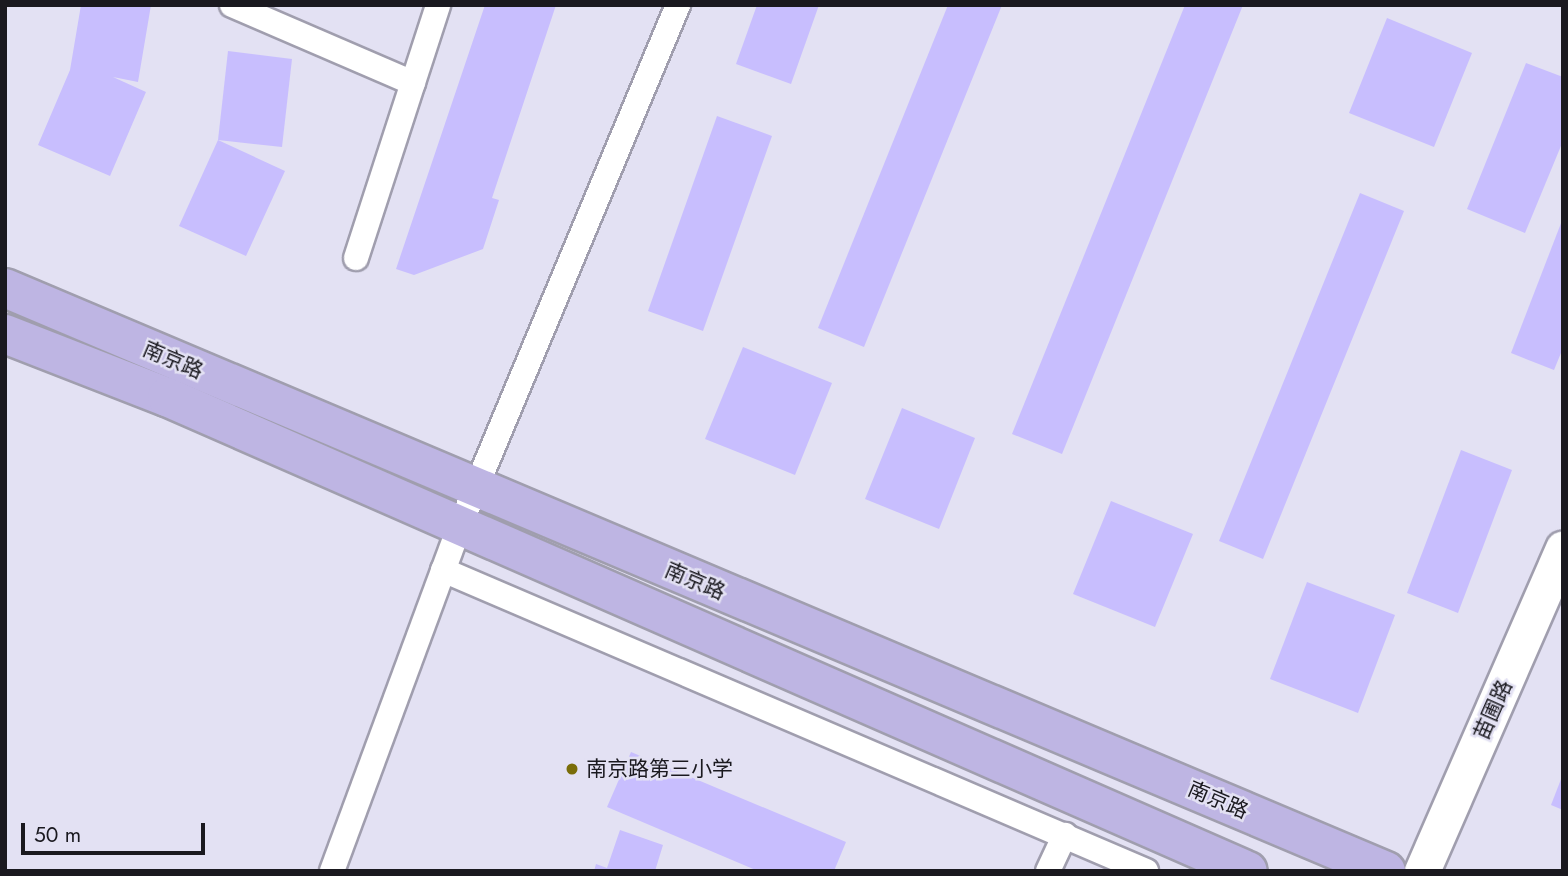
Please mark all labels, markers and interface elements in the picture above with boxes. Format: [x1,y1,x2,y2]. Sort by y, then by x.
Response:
street label: 南京路 [139,336,207,384]
street label: 南京路 [661,557,729,605]
street label: 苗圃路 [1469,676,1517,744]
place label: 南京路第三小学 [586,756,733,782]
marker: 南京路第三小学 [564,761,580,777]
street label: 南京路 [1184,776,1252,824]
scale bar [24,810,208,854]
text: 50 m [34,820,81,850]

